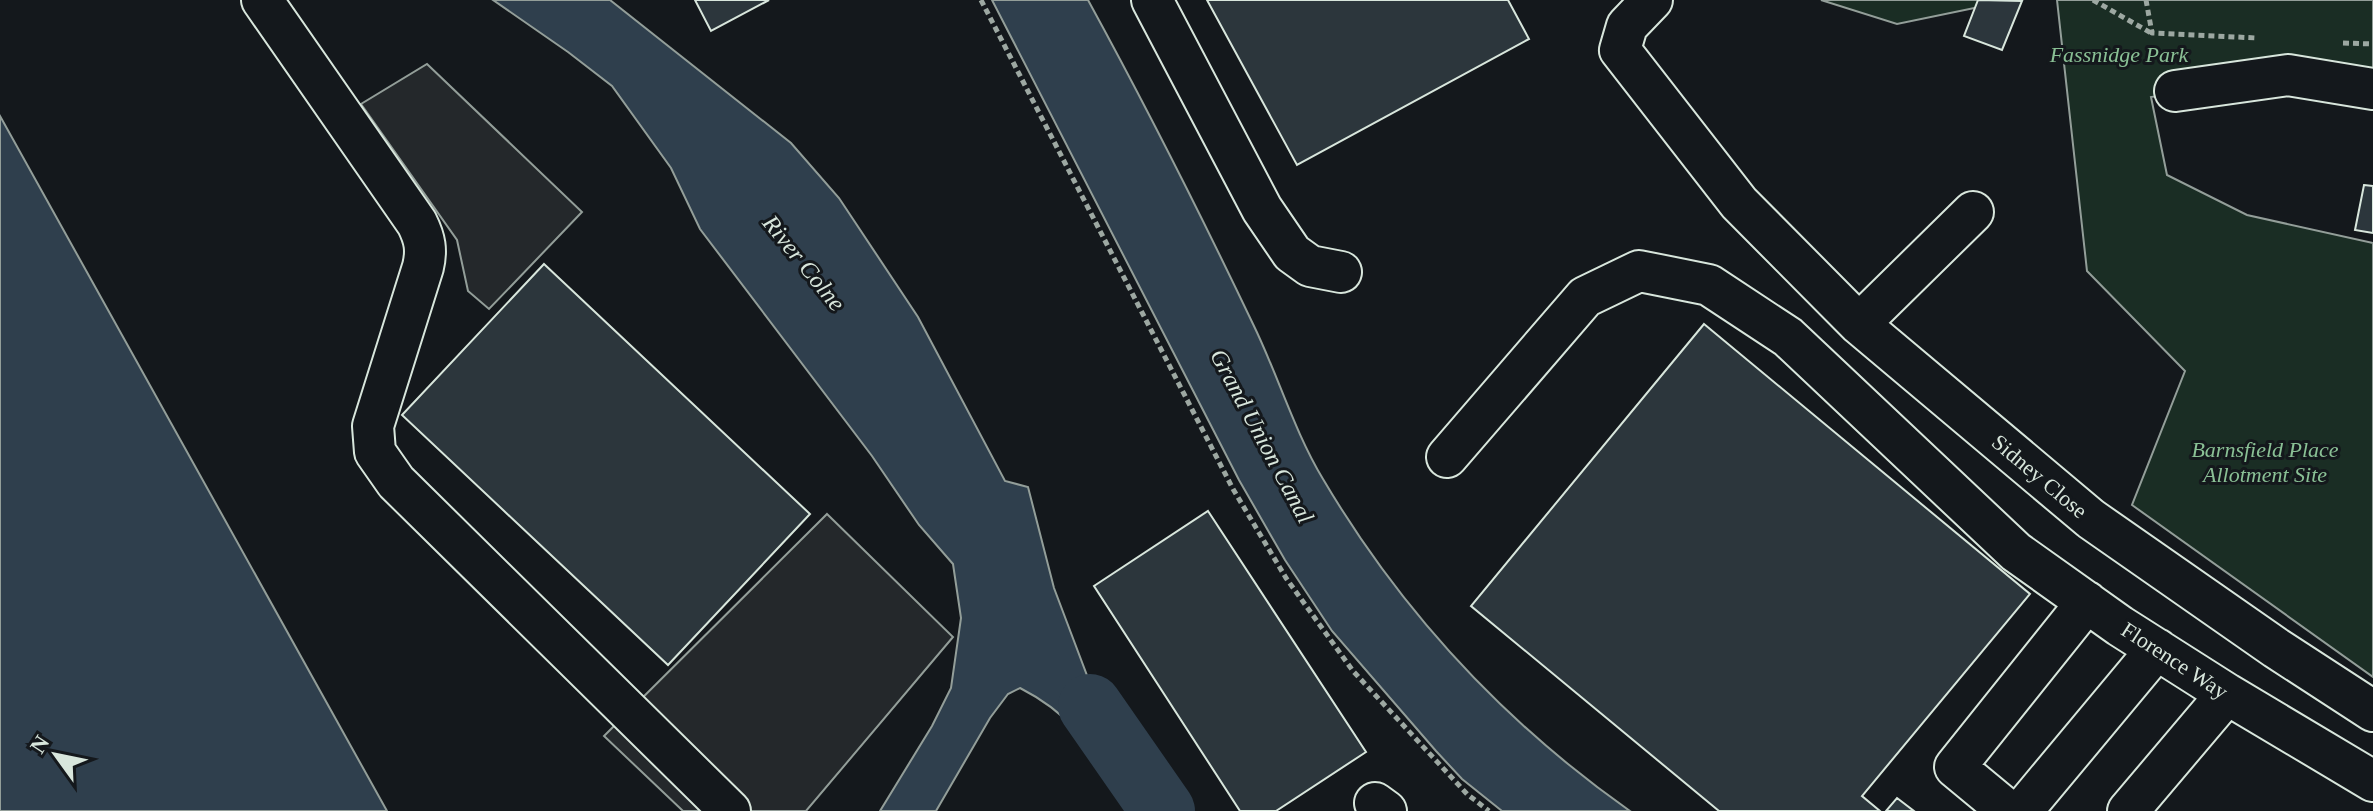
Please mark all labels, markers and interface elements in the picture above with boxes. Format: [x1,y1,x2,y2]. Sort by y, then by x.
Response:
park label: Fassnidge Park [2049,42,2190,67]
water label: River Colne [757,209,851,316]
water label: Grand Union Canal [1205,345,1319,528]
street label: Sidney Close [1987,429,2092,523]
park label: Barnsfield Place Allotment Site [2191,437,2339,487]
street label: Florence Way [2117,617,2233,704]
north arrow [16,715,96,795]
text: N [25,731,55,758]

